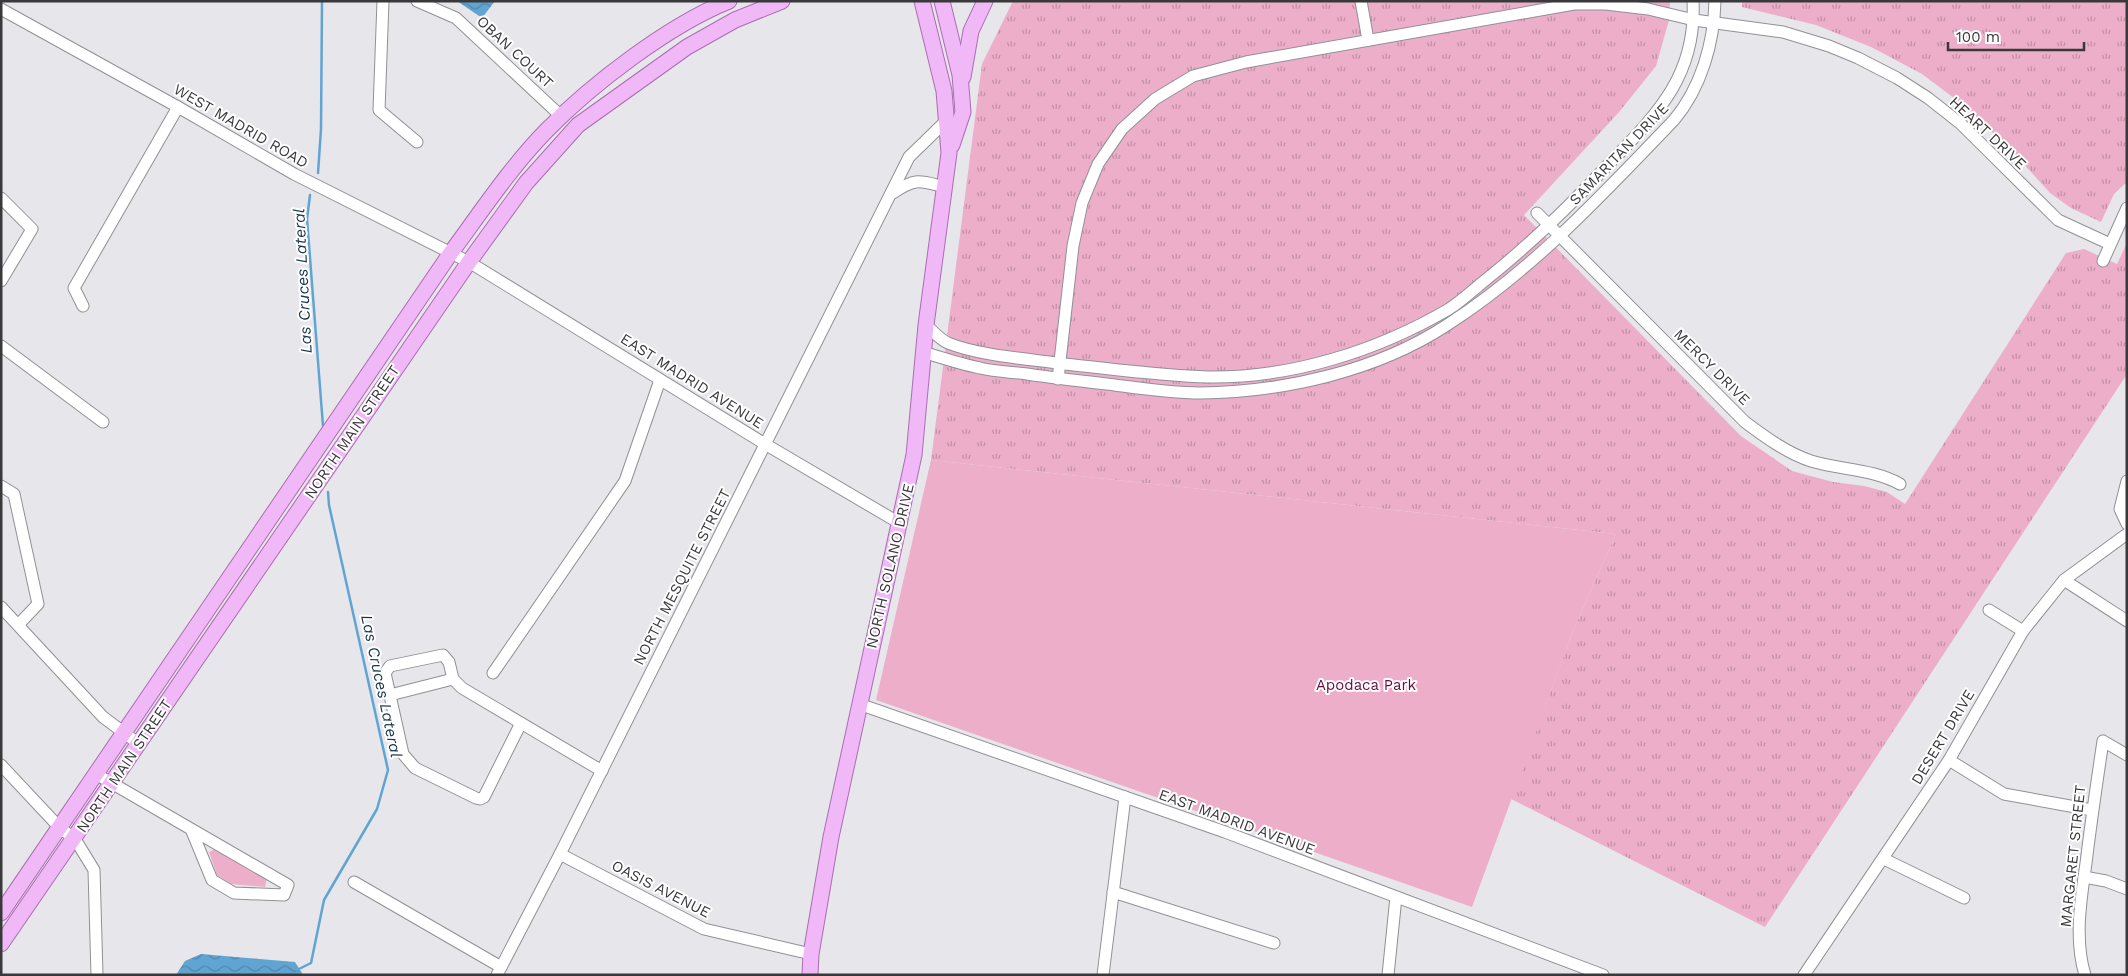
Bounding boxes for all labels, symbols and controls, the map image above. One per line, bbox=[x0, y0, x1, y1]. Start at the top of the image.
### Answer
street label: OBAN COURT bbox=[473, 12, 557, 92]
scale bar bbox=[1948, 20, 2084, 52]
text: 100 m bbox=[1956, 28, 2000, 46]
street label: WEST MADRID ROAD bbox=[171, 80, 311, 172]
street label: HEART DRIVE bbox=[1946, 93, 2030, 173]
street label: SAMARITAN DRIVE bbox=[1566, 99, 1672, 209]
water label: Las Cruces Lateral bbox=[289, 208, 316, 354]
street label: MERCY DRIVE bbox=[1670, 325, 1754, 409]
street label: EAST MADRID AVENUE bbox=[617, 330, 767, 432]
street label: NORTH MAIN STREET bbox=[301, 362, 403, 502]
street label: NORTH SOLANO DRIVE bbox=[862, 482, 918, 650]
street label: NORTH MESQUITE STREET bbox=[630, 486, 734, 668]
water label: Las Cruces Lateral bbox=[357, 613, 406, 759]
park label: Apodaca Park bbox=[1316, 676, 1417, 694]
street label: DESERT DRIVE bbox=[1908, 686, 1978, 788]
street label: NORTH MAIN STREET bbox=[73, 696, 175, 836]
street label: MARGARET STREET bbox=[2057, 784, 2089, 928]
street label: EAST MADRID AVENUE bbox=[1156, 785, 1318, 859]
street label: OASIS AVENUE bbox=[609, 856, 713, 922]

